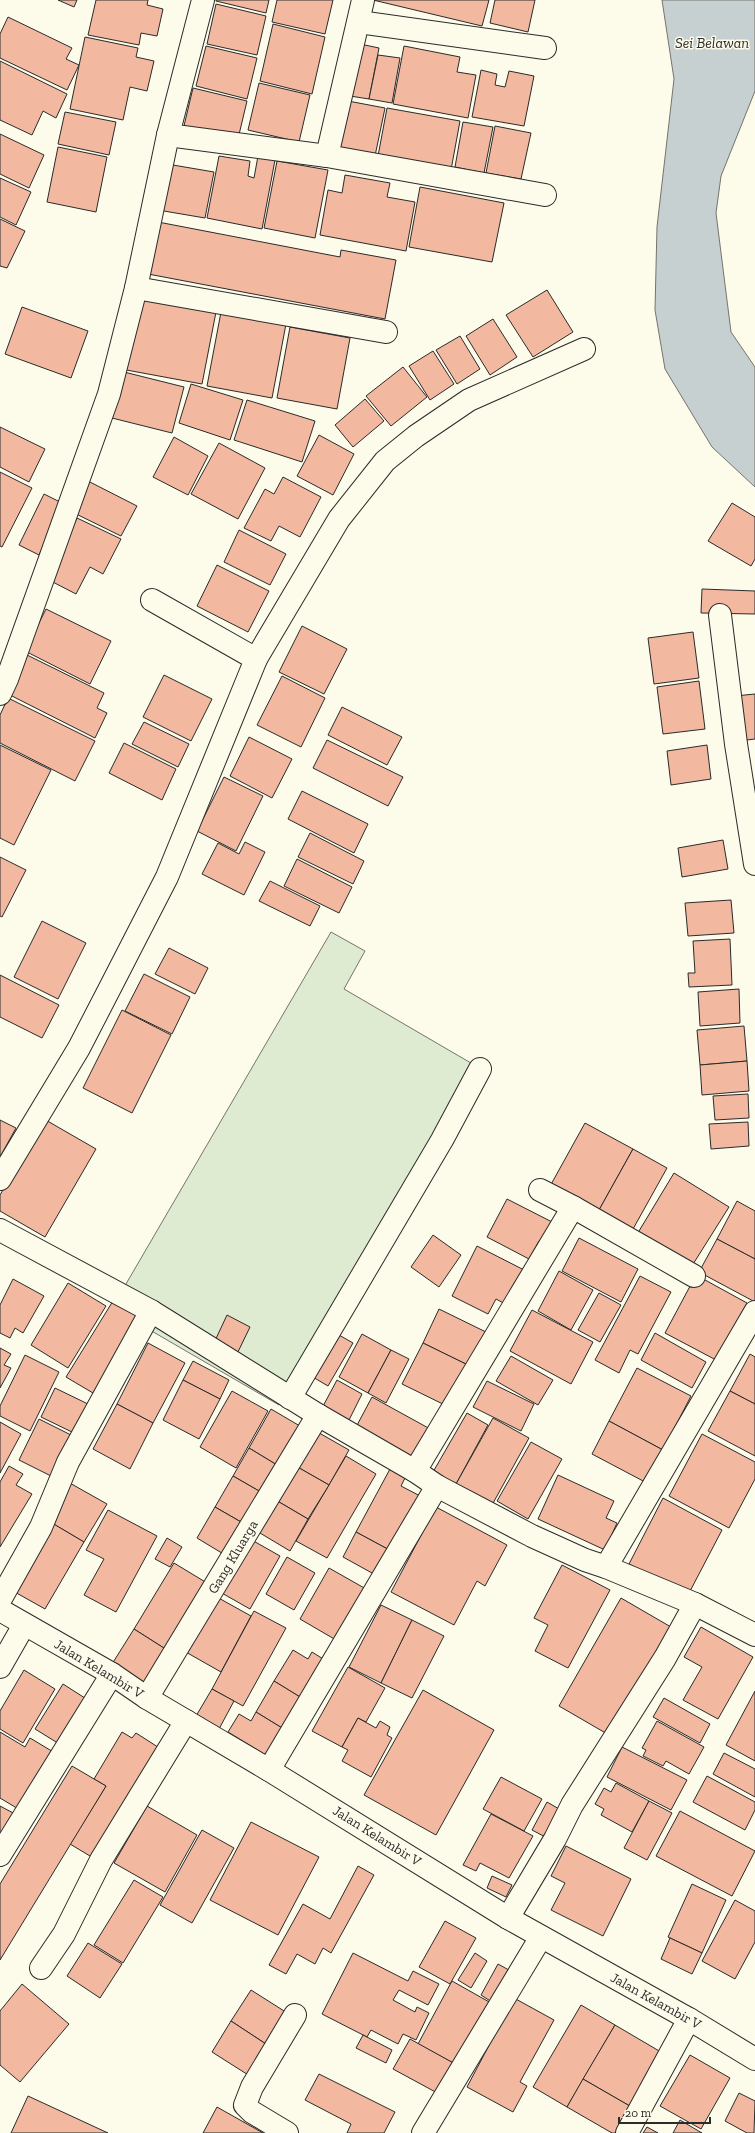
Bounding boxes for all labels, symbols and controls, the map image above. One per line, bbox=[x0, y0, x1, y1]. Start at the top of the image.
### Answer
water label: Sei Belawan bbox=[675, 34, 749, 52]
street label: Gang Kluarga bbox=[204, 1517, 262, 1597]
street label: Jalan Kelambir V bbox=[51, 1636, 148, 1703]
street label: Jalan Kelambir V bbox=[330, 1802, 425, 1870]
street label: Jalan Kelambir V bbox=[608, 1969, 705, 2033]
scale bar bbox=[619, 2099, 710, 2125]
text: 20 m bbox=[625, 2106, 652, 2120]

